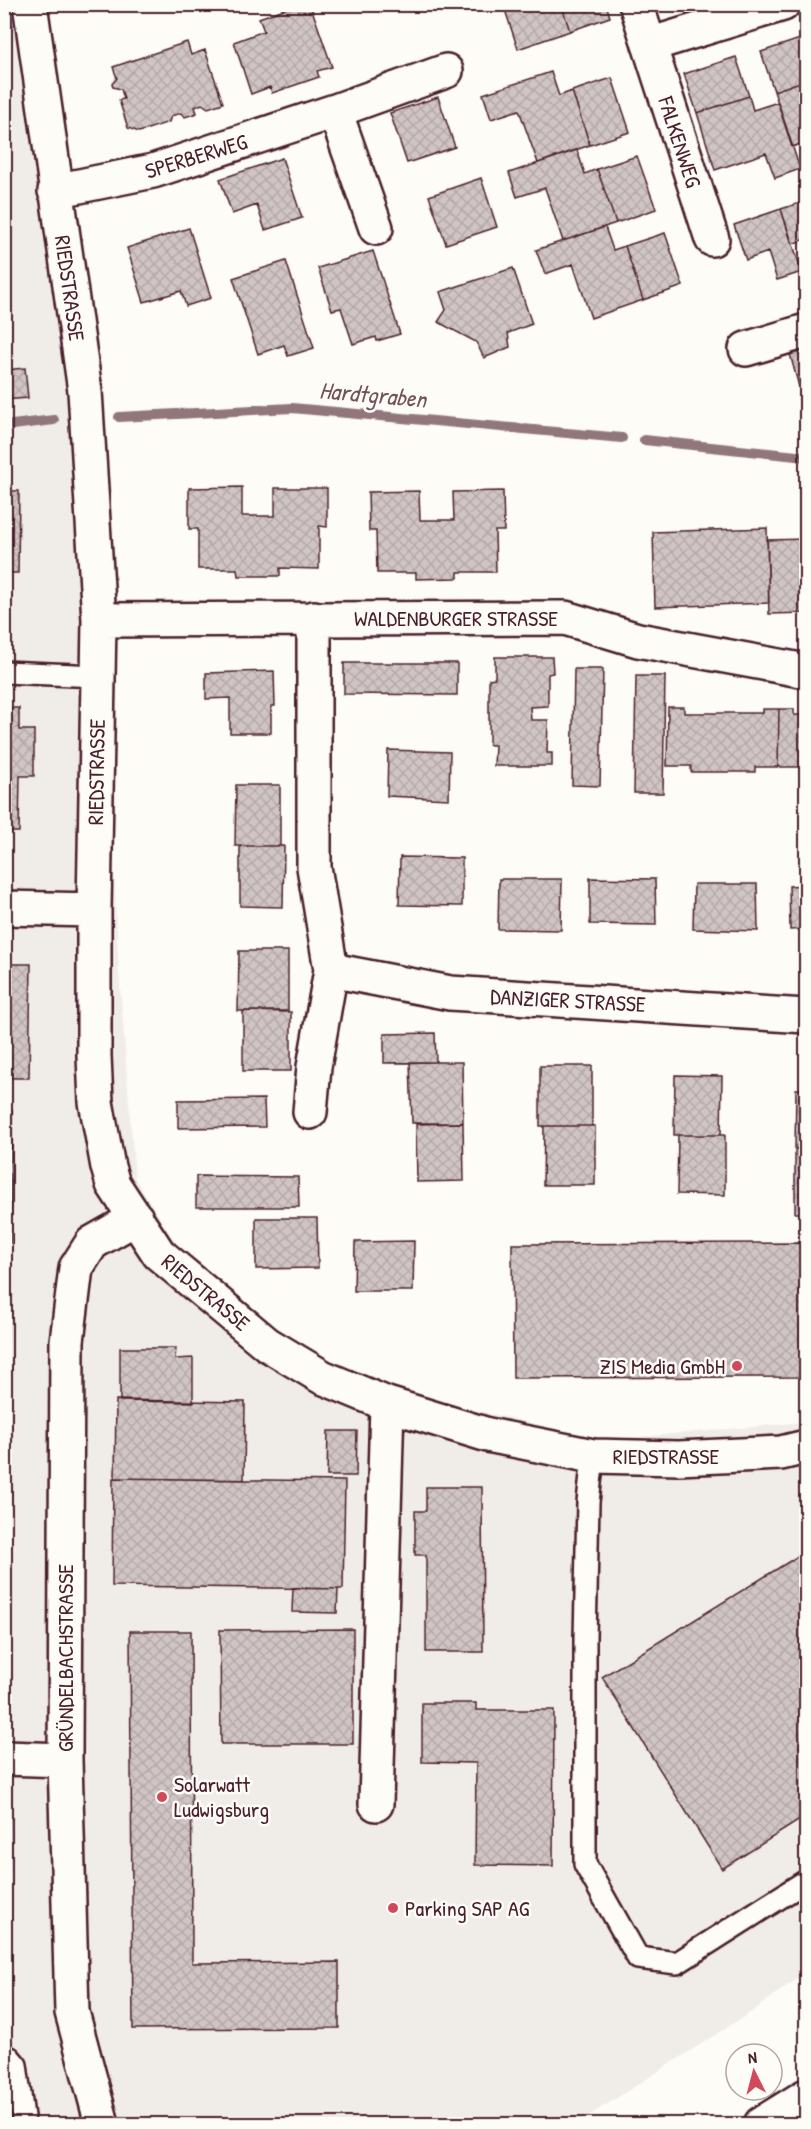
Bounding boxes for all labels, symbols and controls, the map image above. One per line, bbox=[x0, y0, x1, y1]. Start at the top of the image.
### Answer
street label: FALKENWEG bbox=[651, 92, 709, 192]
street label: SPERBERWEG bbox=[141, 126, 251, 186]
street label: RIEDSTRASSE bbox=[48, 233, 92, 343]
water label: Hardtgraben bbox=[318, 373, 430, 416]
street label: WALDENBURGER STRASSE bbox=[354, 603, 558, 633]
street label: RIEDSTRASSE bbox=[80, 718, 112, 825]
street label: DANZIGER STRASSE bbox=[490, 981, 647, 1019]
street label: RIEDSTRASSE bbox=[156, 1246, 257, 1338]
place label: ZIS Media GmbH bbox=[600, 1351, 725, 1381]
marker: ZIS Media GmbH bbox=[730, 1359, 744, 1373]
street label: RIEDSTRASSE bbox=[613, 1441, 719, 1471]
street label: GRÜNDELBACHSTRASSE bbox=[50, 1564, 80, 1752]
place label: Solarwatt Ludwigsburg bbox=[174, 1769, 269, 1824]
marker: Solarwatt Ludwigsburg bbox=[155, 1790, 169, 1804]
place label: Parking SAP AG bbox=[405, 1893, 530, 1923]
marker: Parking SAP AG bbox=[386, 1901, 400, 1915]
north arrow bbox=[724, 2042, 784, 2102]
text: N bbox=[747, 2046, 758, 2068]

